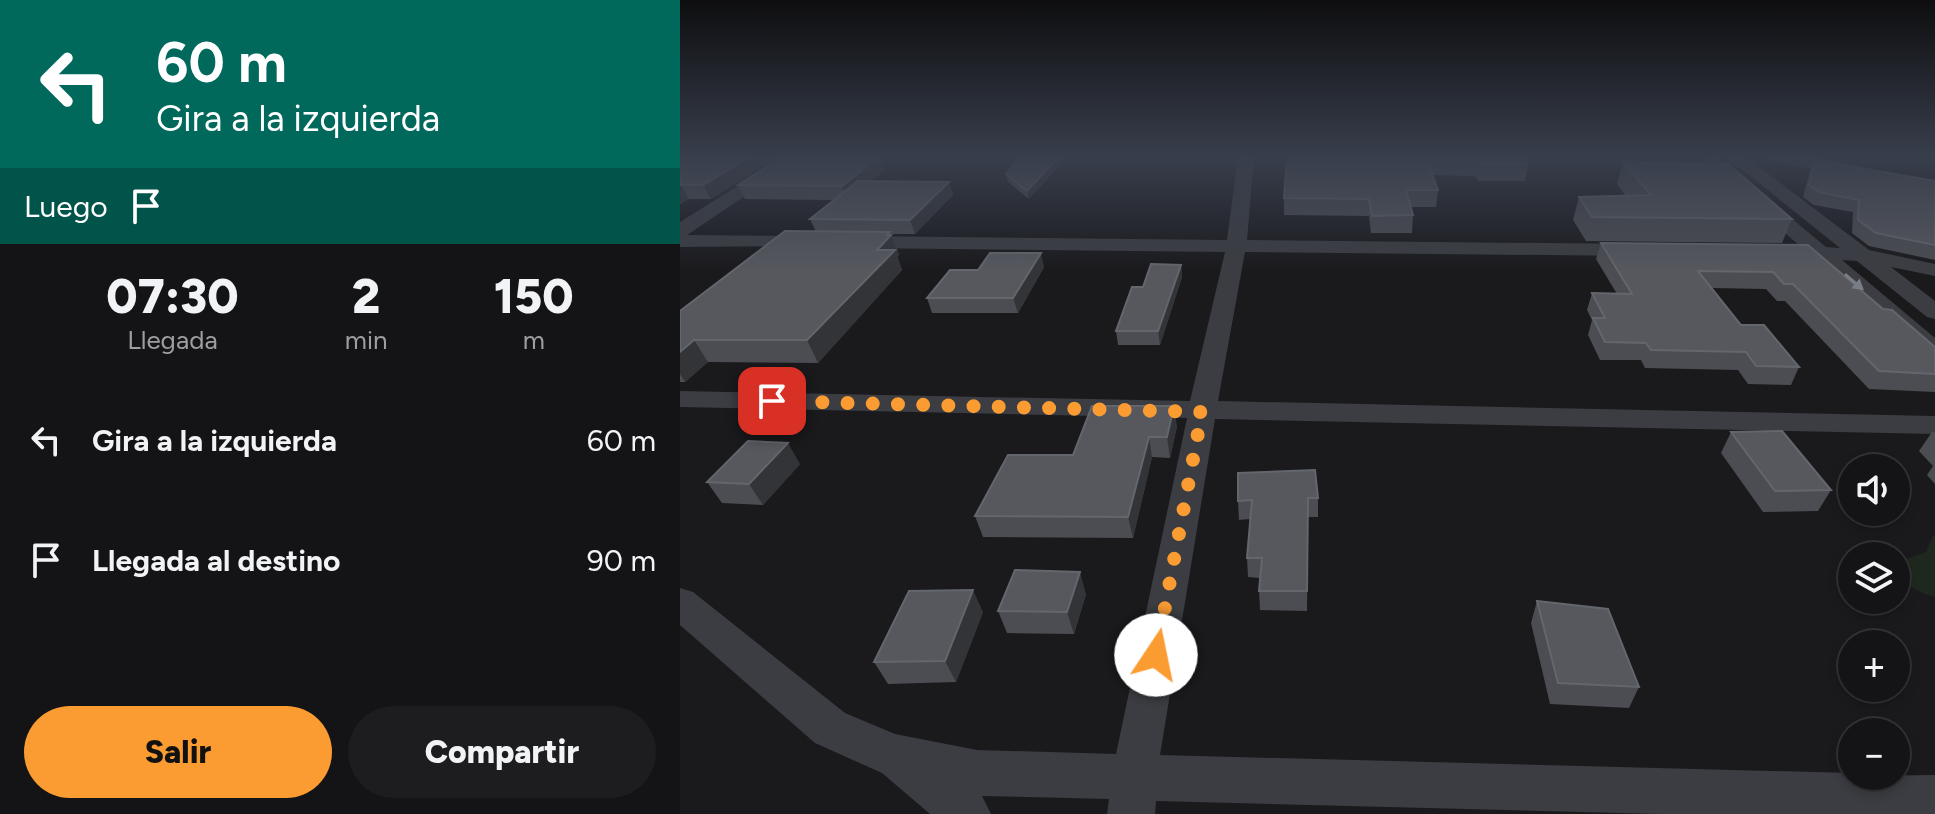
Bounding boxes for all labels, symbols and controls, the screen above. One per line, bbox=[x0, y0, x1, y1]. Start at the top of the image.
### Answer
text: 60 m bbox=[156, 29, 287, 96]
icon: left bbox=[24, 32, 128, 136]
text: Gira a la izquierda bbox=[156, 97, 440, 140]
icon: arrive bbox=[124, 184, 168, 228]
text: Luego bbox=[24, 188, 108, 225]
text: 07:30 bbox=[106, 267, 239, 325]
text: 2 bbox=[352, 267, 380, 325]
text: 150 bbox=[494, 267, 574, 325]
one-way arrow bbox=[1844, 273, 1864, 290]
text: Llegada bbox=[127, 324, 218, 356]
text: min bbox=[345, 324, 388, 356]
text: m bbox=[523, 324, 545, 356]
pin bbox=[738, 367, 806, 435]
icon: arrive bbox=[750, 379, 794, 423]
icon: left bbox=[24, 418, 68, 462]
text: Gira a la izquierda bbox=[92, 422, 337, 459]
text: 60 m bbox=[587, 422, 656, 459]
map controls bbox=[1838, 454, 1910, 790]
button: sound bbox=[1838, 454, 1910, 526]
icon: arrive bbox=[24, 538, 68, 582]
text: Llegada al destino bbox=[92, 542, 340, 579]
text: 90 m bbox=[587, 542, 656, 579]
button: layers bbox=[1838, 542, 1910, 614]
position arrow bbox=[1114, 613, 1198, 697]
button: + bbox=[1838, 630, 1910, 702]
button: Salir bbox=[24, 706, 332, 798]
button: Compartir bbox=[348, 706, 656, 798]
button: − bbox=[1838, 718, 1910, 790]

